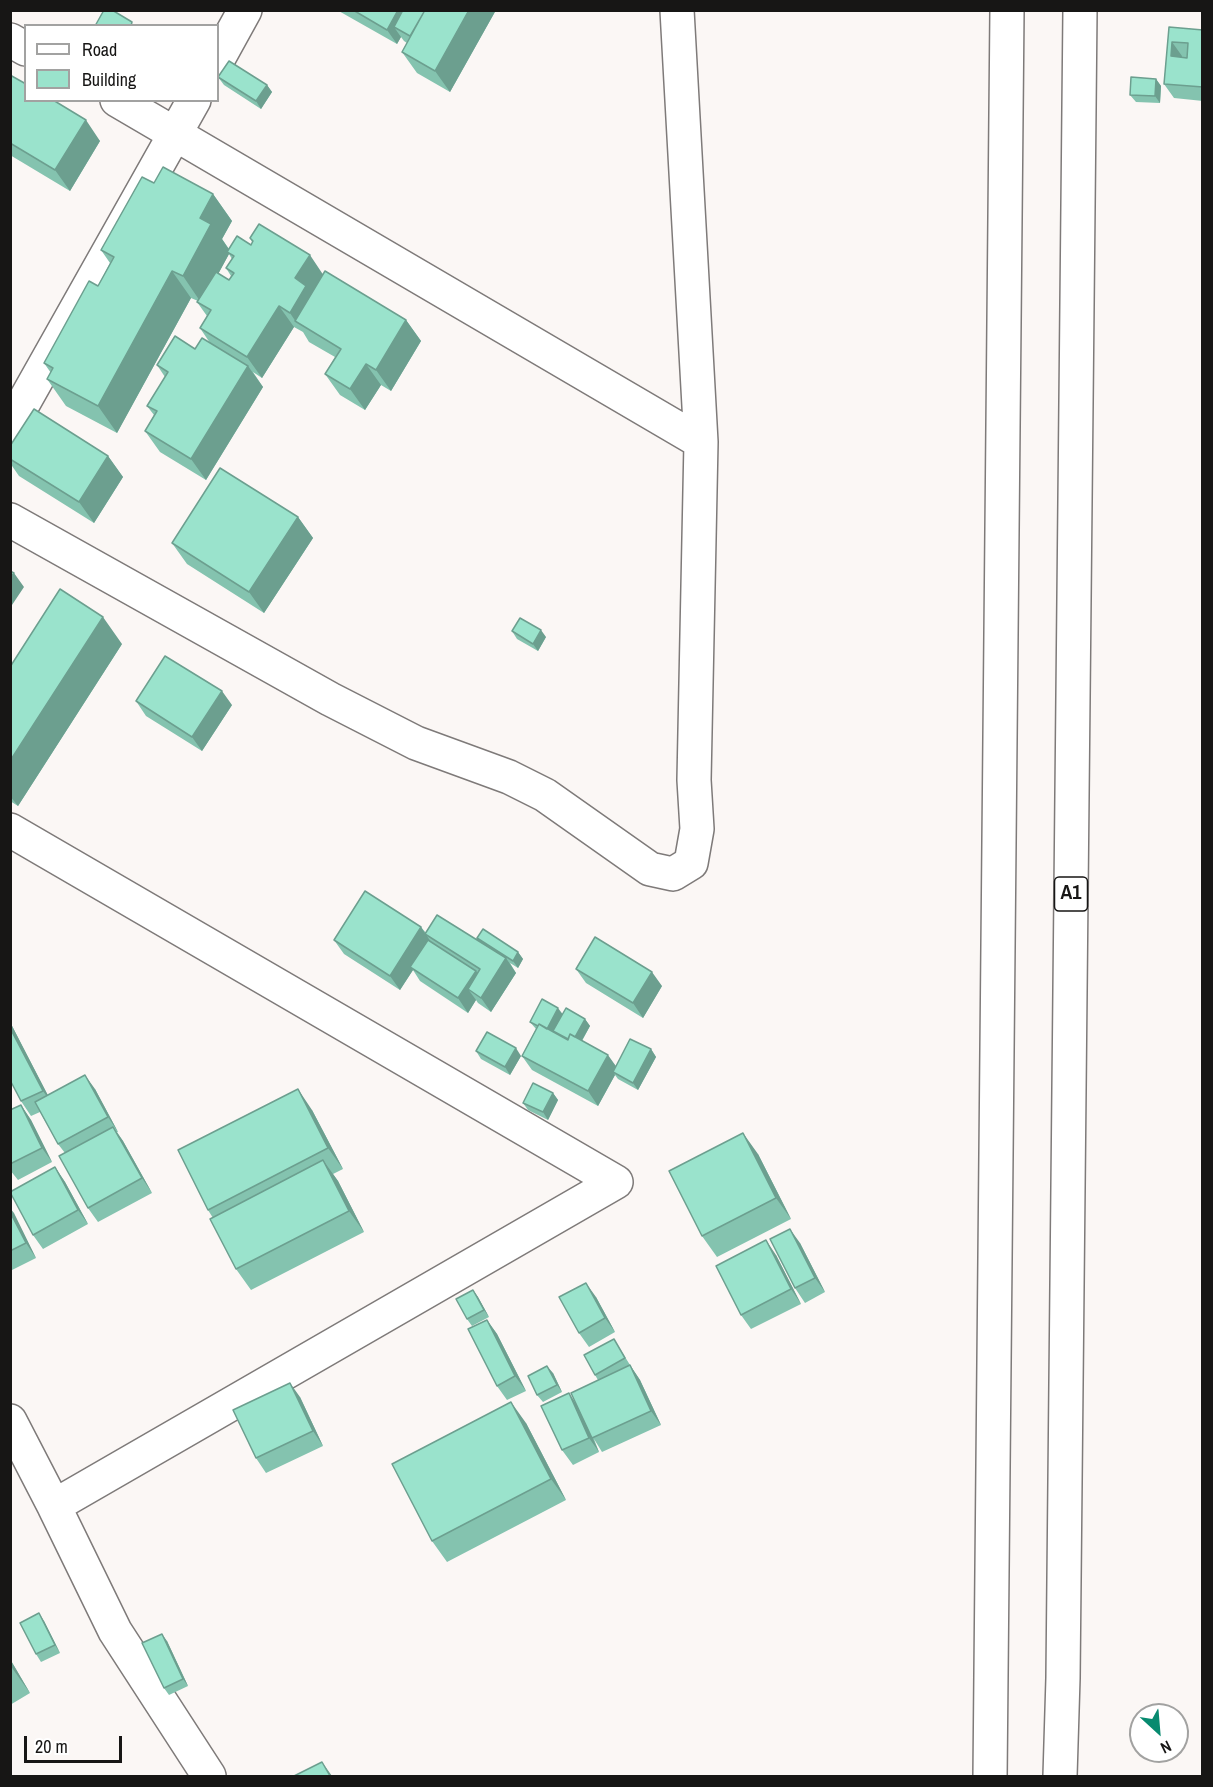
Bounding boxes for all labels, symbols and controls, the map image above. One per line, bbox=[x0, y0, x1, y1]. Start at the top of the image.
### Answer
legend bbox=[24, 24, 219, 102]
text: Road bbox=[82, 37, 117, 62]
text: Building bbox=[82, 67, 136, 92]
road number: A1 bbox=[1054, 877, 1088, 911]
north arrow bbox=[1129, 1703, 1189, 1763]
scale bar bbox=[27, 1724, 124, 1762]
text: 20 m bbox=[35, 1734, 68, 1759]
text: N bbox=[1157, 1735, 1175, 1759]

